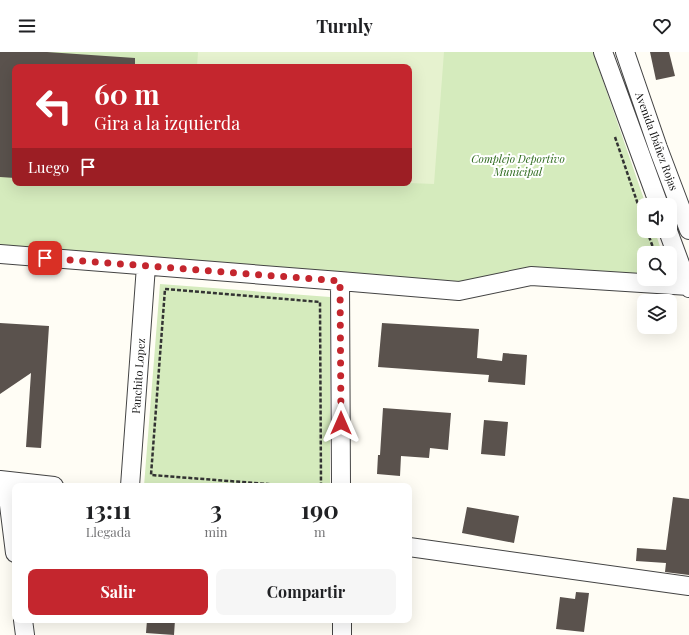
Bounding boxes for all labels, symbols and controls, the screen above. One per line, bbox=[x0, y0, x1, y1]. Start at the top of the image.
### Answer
text: Turnly bbox=[316, 14, 373, 38]
icon: menu bbox=[16, 15, 38, 37]
icon: heart bbox=[651, 15, 673, 37]
text: 60 m bbox=[94, 75, 160, 112]
icon: left bbox=[28, 80, 80, 132]
street label: Avenida Ibáñez Rojas bbox=[632, 89, 682, 193]
text: Gira a la izquierda bbox=[94, 111, 240, 135]
park label: Complejo Deportivo Municipal bbox=[471, 151, 565, 179]
icon: arrive bbox=[77, 156, 99, 178]
text: Luego bbox=[28, 157, 69, 177]
map controls bbox=[637, 198, 677, 334]
button: sound bbox=[637, 198, 677, 238]
pin bbox=[28, 241, 62, 275]
button: search bbox=[637, 246, 677, 286]
icon: arrive bbox=[34, 247, 56, 269]
button: layers bbox=[637, 294, 677, 334]
street label: Panchito Lopez bbox=[128, 338, 148, 414]
position arrow bbox=[320, 402, 362, 444]
text: 13:11 bbox=[85, 493, 131, 525]
text: 3 bbox=[210, 493, 222, 525]
text: 190 bbox=[301, 493, 339, 525]
text: Llegada bbox=[86, 523, 131, 540]
text: min bbox=[205, 523, 228, 540]
text: m bbox=[314, 523, 326, 540]
button: Salir bbox=[28, 569, 208, 615]
button: Compartir bbox=[216, 569, 396, 615]

